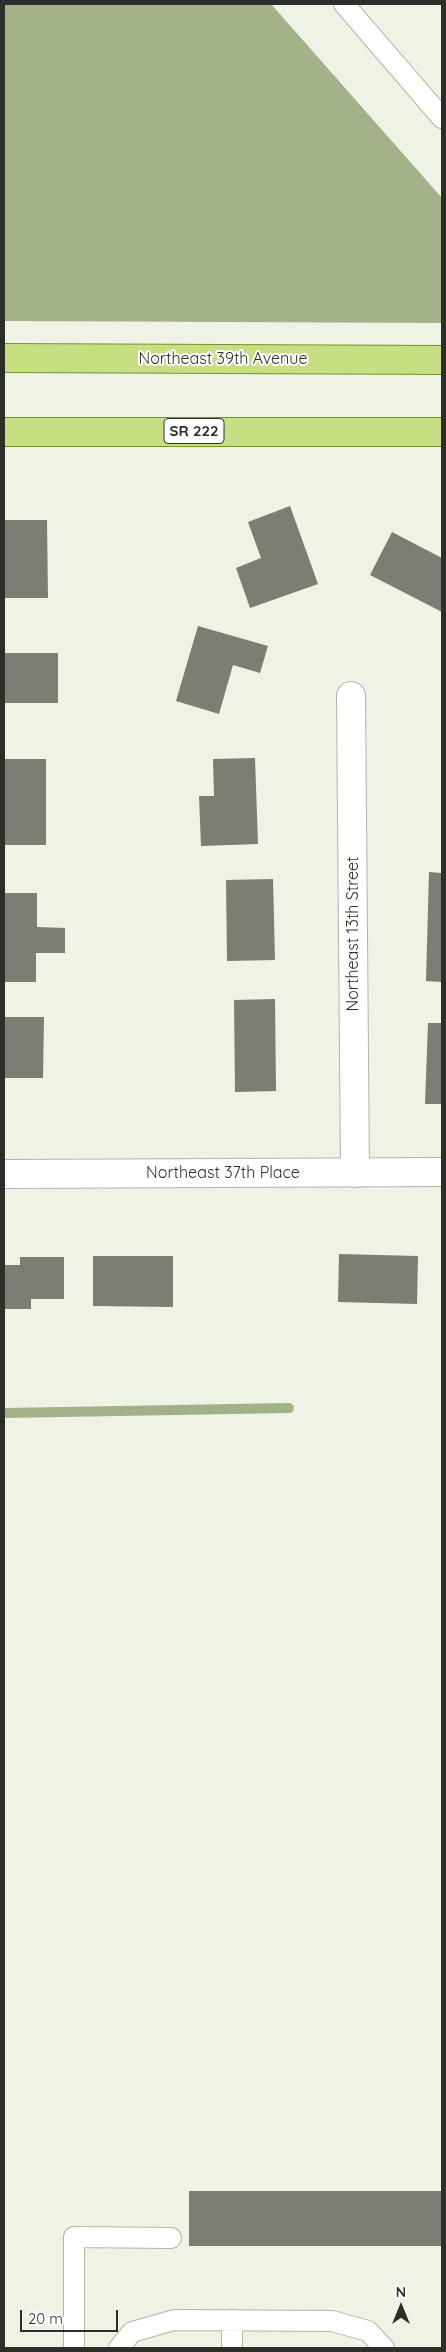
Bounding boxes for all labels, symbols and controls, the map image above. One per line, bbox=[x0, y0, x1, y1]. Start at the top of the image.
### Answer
street label: Northeast 39th Avenue bbox=[139, 349, 307, 369]
road number: SR 222 bbox=[164, 418, 224, 444]
street label: Northeast 13th Street bbox=[343, 857, 363, 1011]
street label: Northeast 37th Place bbox=[146, 1163, 300, 1183]
north arrow bbox=[376, 2282, 426, 2332]
text: N bbox=[396, 2283, 406, 2301]
scale bar bbox=[22, 2300, 120, 2332]
text: 20 m bbox=[28, 2309, 63, 2328]

